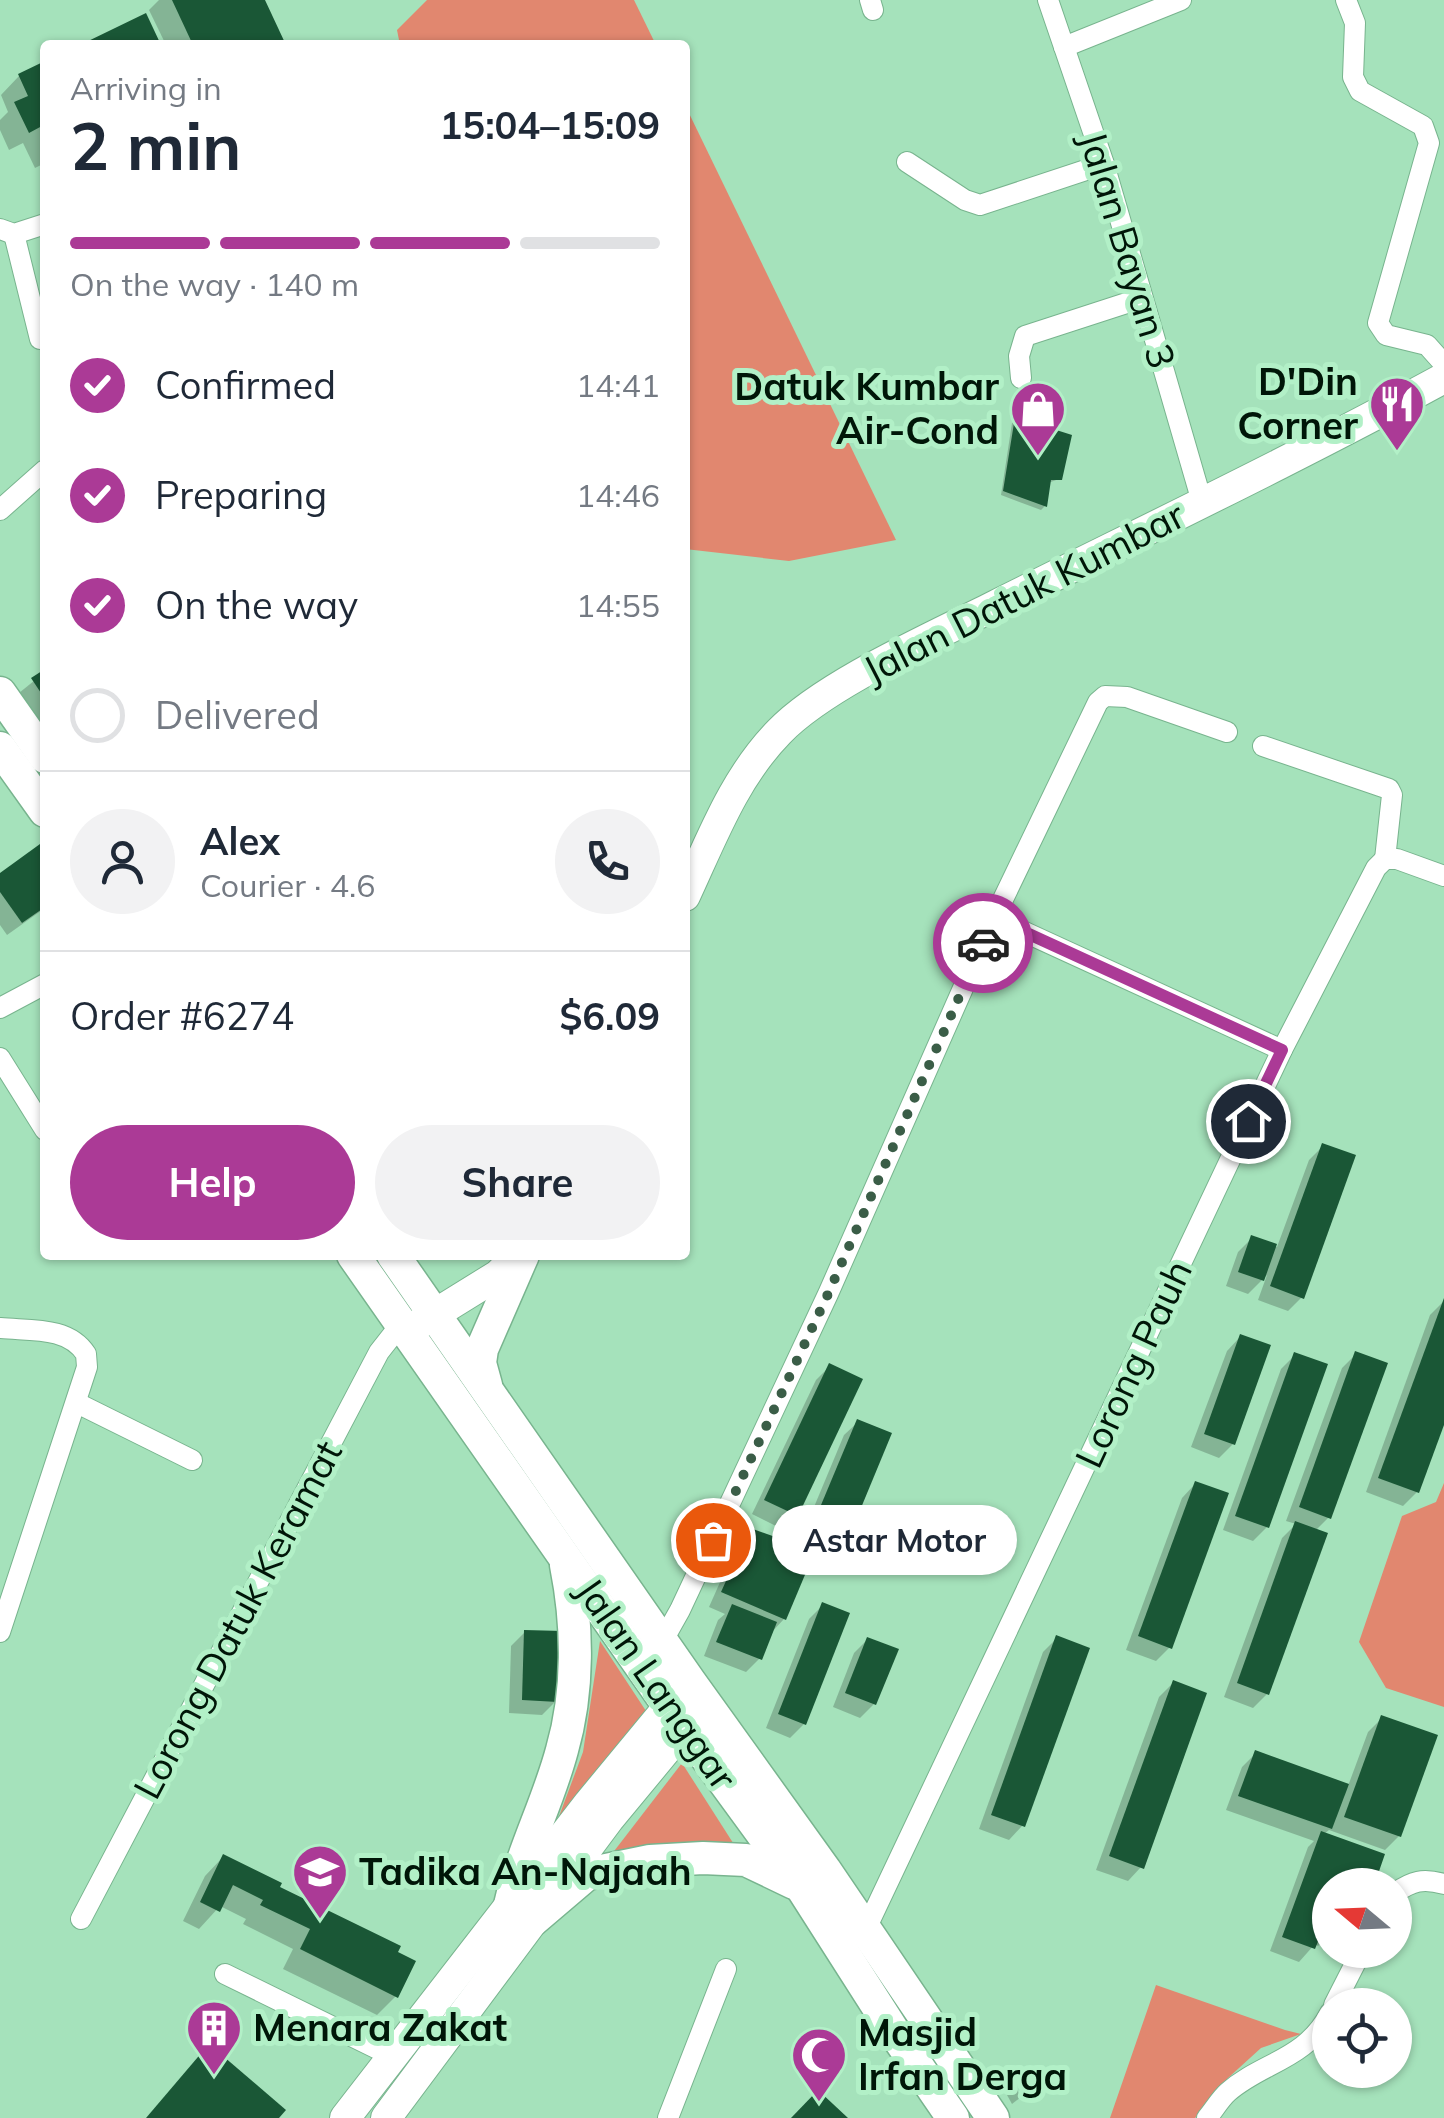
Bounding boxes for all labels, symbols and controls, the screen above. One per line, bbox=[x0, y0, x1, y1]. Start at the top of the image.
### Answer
text: Arriving in bbox=[70, 68, 222, 108]
text: 15:04–15:09 bbox=[440, 101, 660, 149]
text: 2 min bbox=[70, 105, 241, 186]
street label: Jalan Bayan 3 bbox=[1069, 125, 1187, 374]
text: On the way · 140 m bbox=[70, 264, 359, 304]
place label: D'Din Corner bbox=[1237, 357, 1358, 449]
icon: check bbox=[70, 358, 125, 413]
text: Confirmed bbox=[155, 361, 336, 409]
place label: Datuk Kumbar Air-Cond bbox=[734, 362, 999, 454]
text: 14:41 bbox=[576, 365, 660, 405]
restaurant icon: D'Din Corner bbox=[1367, 374, 1427, 453]
shop icon: Datuk Kumbar Air-Cond bbox=[1008, 379, 1068, 458]
icon: check bbox=[70, 468, 125, 523]
text: Preparing bbox=[155, 471, 327, 519]
text: 14:46 bbox=[576, 475, 660, 515]
street label: Jalan Datuk Kumbar bbox=[855, 490, 1192, 694]
icon: check bbox=[70, 578, 125, 633]
text: On the way bbox=[155, 581, 358, 629]
text: 14:55 bbox=[576, 585, 660, 625]
text: Delivered bbox=[155, 691, 320, 739]
button: person bbox=[70, 809, 175, 914]
button: phone bbox=[555, 809, 660, 914]
text: Alex bbox=[200, 817, 280, 865]
text: Courier · 4.6 bbox=[200, 865, 376, 905]
courier bbox=[933, 893, 1033, 993]
icon: car bbox=[956, 916, 1011, 971]
text: Order #6274 bbox=[70, 992, 294, 1040]
text: $6.09 bbox=[559, 992, 660, 1040]
pin bbox=[1206, 1079, 1291, 1164]
icon: home bbox=[1221, 1094, 1276, 1149]
button: Help bbox=[70, 1125, 355, 1240]
button: Share bbox=[375, 1125, 660, 1240]
street label: Lorong Pauh bbox=[1064, 1252, 1202, 1475]
street label: Lorong Datuk Keramat bbox=[122, 1432, 352, 1807]
pin bbox=[671, 1498, 756, 1583]
callout: Astar Motor bbox=[773, 1505, 1018, 1575]
icon: bag bbox=[686, 1513, 741, 1568]
text: Astar Motor bbox=[803, 1520, 986, 1560]
street label: Jalan Langgar bbox=[566, 1568, 748, 1799]
school or university icon: Tadika An-Najaah bbox=[290, 1842, 350, 1921]
place label: Tadika An-Najaah bbox=[359, 1847, 692, 1895]
north arrow bbox=[1312, 1868, 1412, 1968]
map controls bbox=[1312, 1868, 1412, 2088]
button: locate bbox=[1312, 1988, 1412, 2088]
building icon: Menara Zakat bbox=[184, 1998, 244, 2077]
place label: Menara Zakat bbox=[253, 2003, 507, 2051]
place label: Masjid Irfan Derga bbox=[858, 2008, 1067, 2100]
mosque icon: Masjid Irfan Derga bbox=[789, 2025, 849, 2104]

